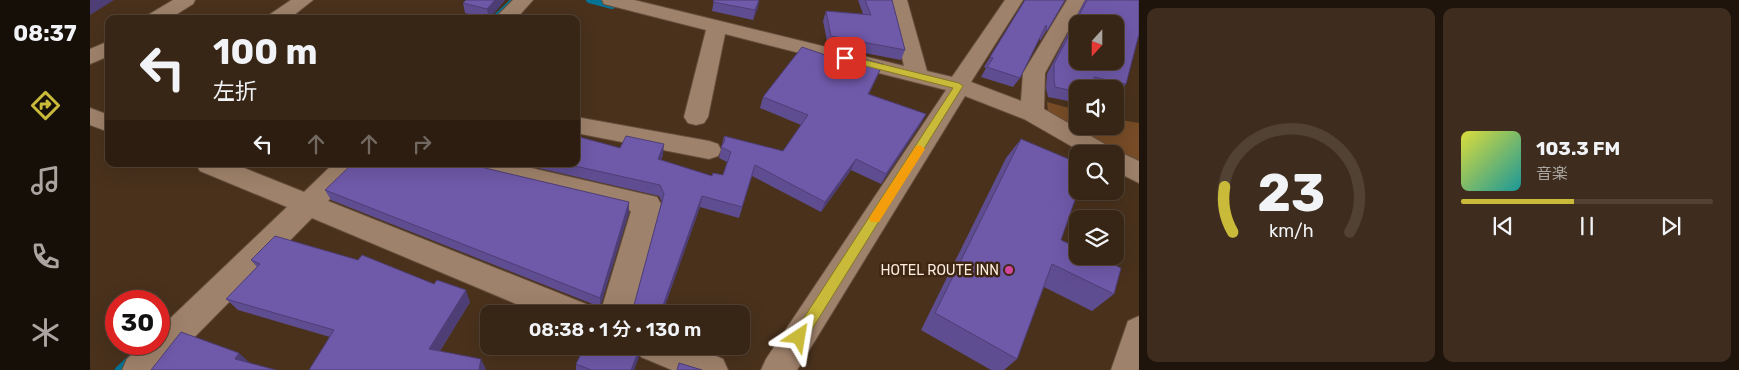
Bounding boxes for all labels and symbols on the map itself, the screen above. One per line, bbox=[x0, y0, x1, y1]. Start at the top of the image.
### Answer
north arrow bbox=[1069, 15, 1124, 70]
pin bbox=[824, 37, 866, 79]
place label: HOTEL ROUTE INN bbox=[880, 262, 999, 279]
marker: HOTEL ROUTE INN bbox=[1003, 264, 1015, 276]
speed limit sign: 30 bbox=[105, 290, 170, 355]
position arrow bbox=[772, 310, 824, 362]

